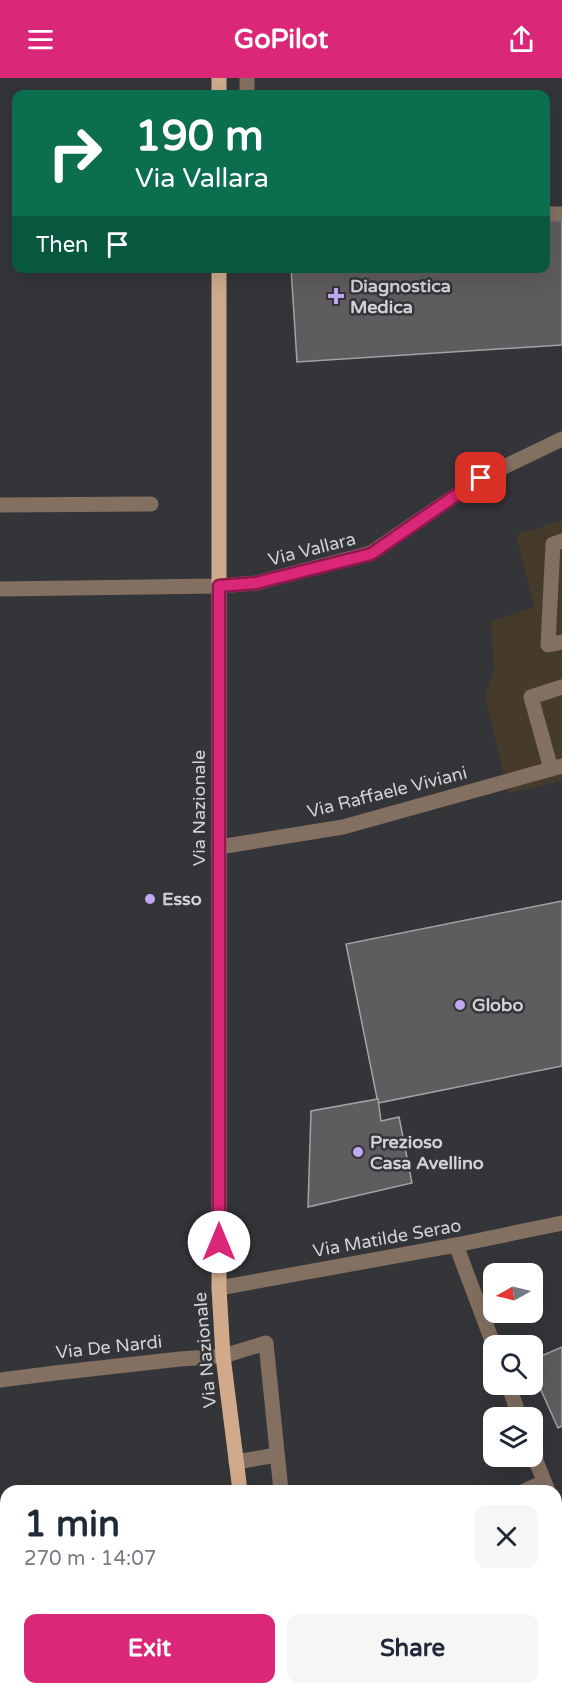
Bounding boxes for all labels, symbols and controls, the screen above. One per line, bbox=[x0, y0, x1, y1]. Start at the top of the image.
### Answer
icon: menu bbox=[24, 23, 57, 56]
text: GoPilot bbox=[234, 23, 328, 56]
icon: share bbox=[505, 23, 538, 56]
text: 190 m bbox=[135, 111, 264, 162]
icon: right bbox=[36, 114, 114, 192]
text: Via Vallara bbox=[135, 162, 269, 195]
icon: arrive bbox=[101, 228, 134, 261]
text: Then bbox=[36, 232, 89, 258]
place label: Diagnostica Medica bbox=[350, 275, 451, 318]
marker: Diagnostica Medica bbox=[327, 287, 345, 305]
pin bbox=[455, 452, 506, 503]
icon: arrive bbox=[464, 461, 497, 494]
street label: Via Vallara bbox=[266, 528, 358, 570]
street label: Via Nazionale bbox=[188, 750, 210, 866]
street label: Via Raffaele Viviani bbox=[305, 761, 469, 823]
place label: Esso bbox=[162, 888, 202, 910]
marker: Esso bbox=[143, 892, 157, 906]
place label: Globo bbox=[472, 994, 523, 1016]
marker: Globo bbox=[453, 998, 467, 1012]
place label: Prezioso Casa Avellino bbox=[370, 1131, 484, 1174]
marker: Prezioso Casa Avellino bbox=[351, 1145, 365, 1159]
position arrow bbox=[187, 1210, 251, 1274]
street label: Via Matilde Serao bbox=[311, 1214, 463, 1262]
north arrow bbox=[483, 1263, 543, 1323]
map controls bbox=[483, 1263, 543, 1467]
street label: Via Nazionale bbox=[189, 1291, 221, 1409]
street label: Via De Nardi bbox=[55, 1330, 163, 1364]
button: search bbox=[483, 1335, 543, 1395]
button: layers bbox=[483, 1407, 543, 1467]
text: 1 min bbox=[24, 1503, 120, 1546]
button: close bbox=[475, 1505, 538, 1568]
text: 270 m · 14:07 bbox=[24, 1547, 156, 1571]
button: Exit bbox=[24, 1614, 275, 1683]
button: Share bbox=[287, 1614, 538, 1683]

